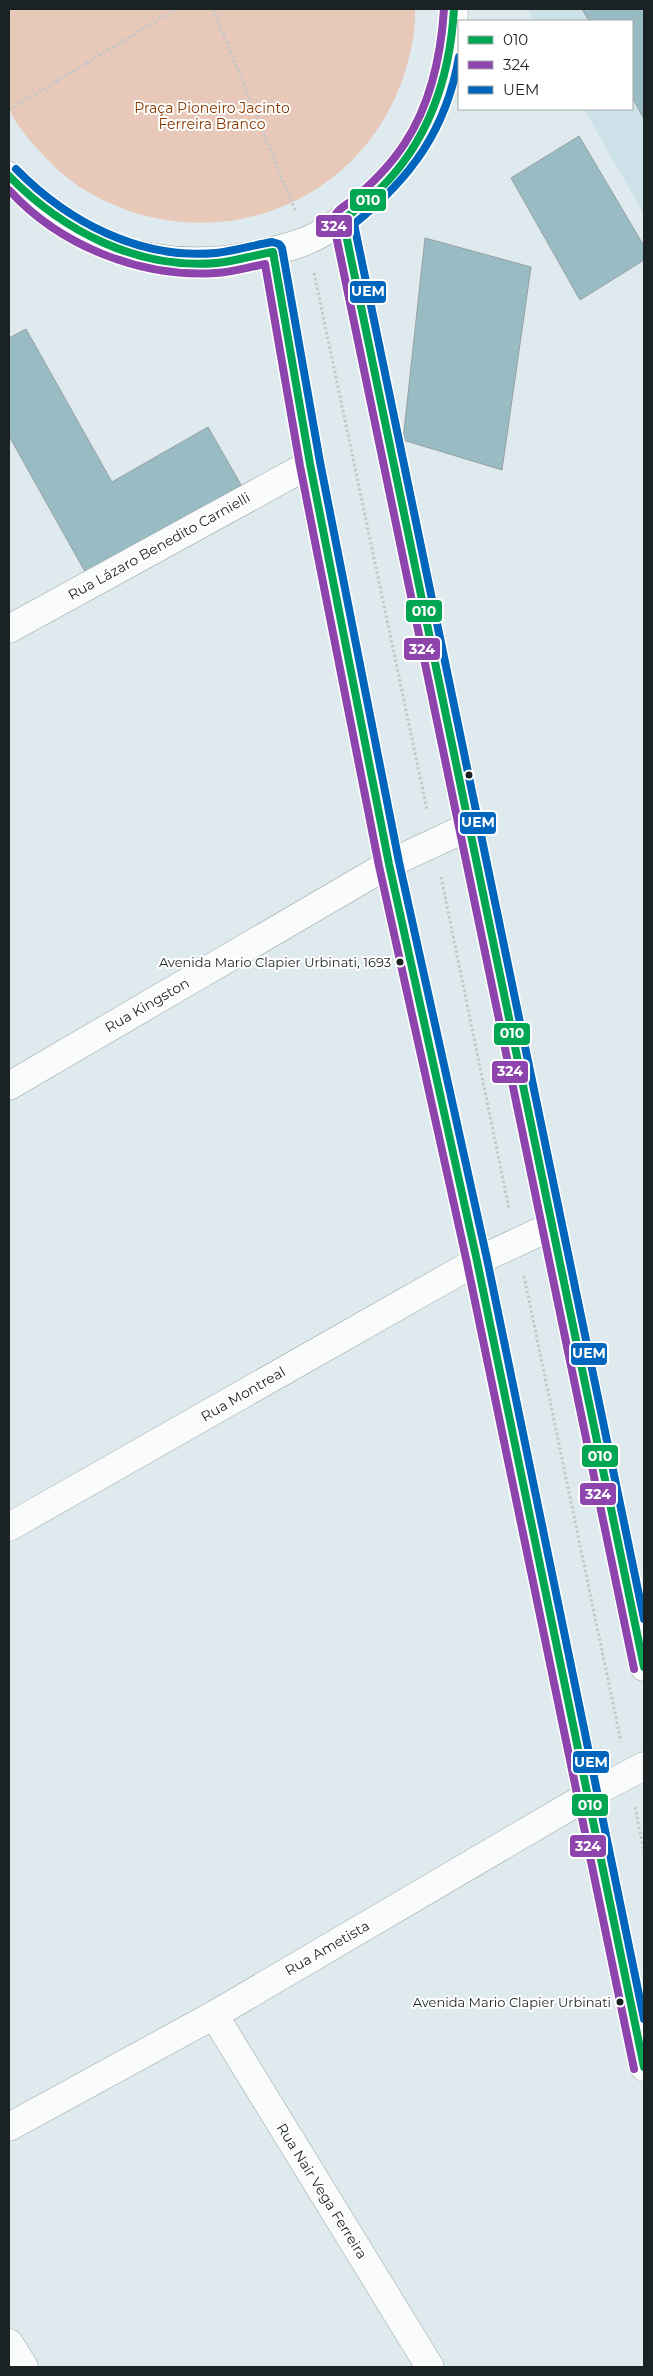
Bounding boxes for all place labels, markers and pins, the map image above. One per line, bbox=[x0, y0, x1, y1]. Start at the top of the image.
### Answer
unlabelled marker bbox=[464, 770, 474, 780]
place label: Avenida Mario Clapier Urbinati, 1693 bbox=[159, 954, 391, 970]
marker: Avenida Mario Clapier Urbinati, 1693 bbox=[395, 957, 405, 967]
place label: Avenida Mario Clapier Urbinati bbox=[413, 1994, 611, 2010]
marker: Avenida Mario Clapier Urbinati bbox=[615, 1997, 625, 2007]

